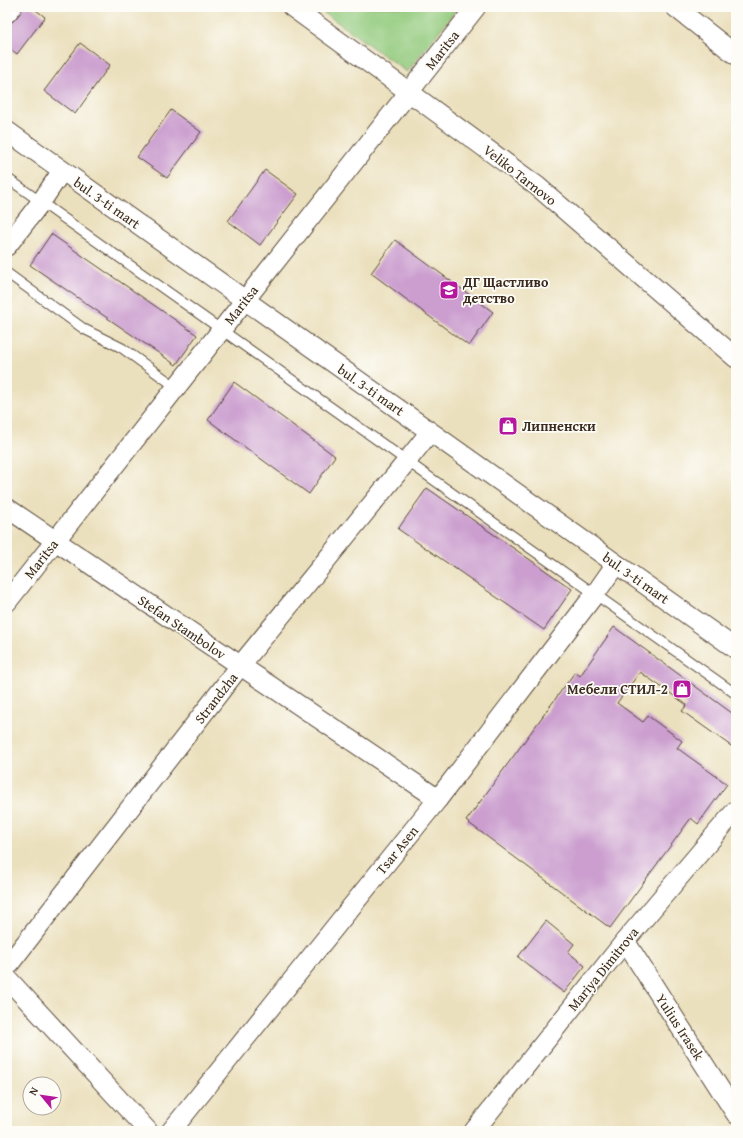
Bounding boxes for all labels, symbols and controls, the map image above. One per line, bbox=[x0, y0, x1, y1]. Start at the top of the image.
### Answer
street label: Maritsa bbox=[420, 26, 464, 74]
street label: Veliko Tarnovo bbox=[479, 140, 561, 210]
street label: bul. 3-ti mart bbox=[70, 173, 145, 233]
place label: ДГ Щастливо детство bbox=[462, 272, 549, 308]
school or university icon: ДГ Щастливо детство bbox=[438, 279, 460, 301]
street label: Maritsa bbox=[219, 281, 263, 329]
street label: bul. 3-ti mart bbox=[334, 360, 409, 420]
shop icon: Липненски bbox=[497, 415, 519, 437]
place label: Липненски bbox=[522, 416, 596, 436]
street label: Maritsa bbox=[19, 535, 63, 583]
street label: bul. 3-ti mart bbox=[599, 548, 674, 608]
street label: Stefan Stambolov bbox=[134, 590, 230, 664]
street label: Strandzha bbox=[190, 668, 243, 728]
shop icon: Мебели СТИЛ-2 bbox=[671, 678, 693, 700]
place label: Мебели СТИЛ-2 bbox=[567, 679, 668, 699]
street label: Tsar Asen bbox=[371, 821, 423, 879]
street label: Mariya Dimitrova bbox=[563, 922, 643, 1015]
street label: Yulius Irasek bbox=[651, 990, 710, 1065]
north arrow bbox=[22, 1076, 62, 1116]
text: N bbox=[24, 1083, 42, 1098]

